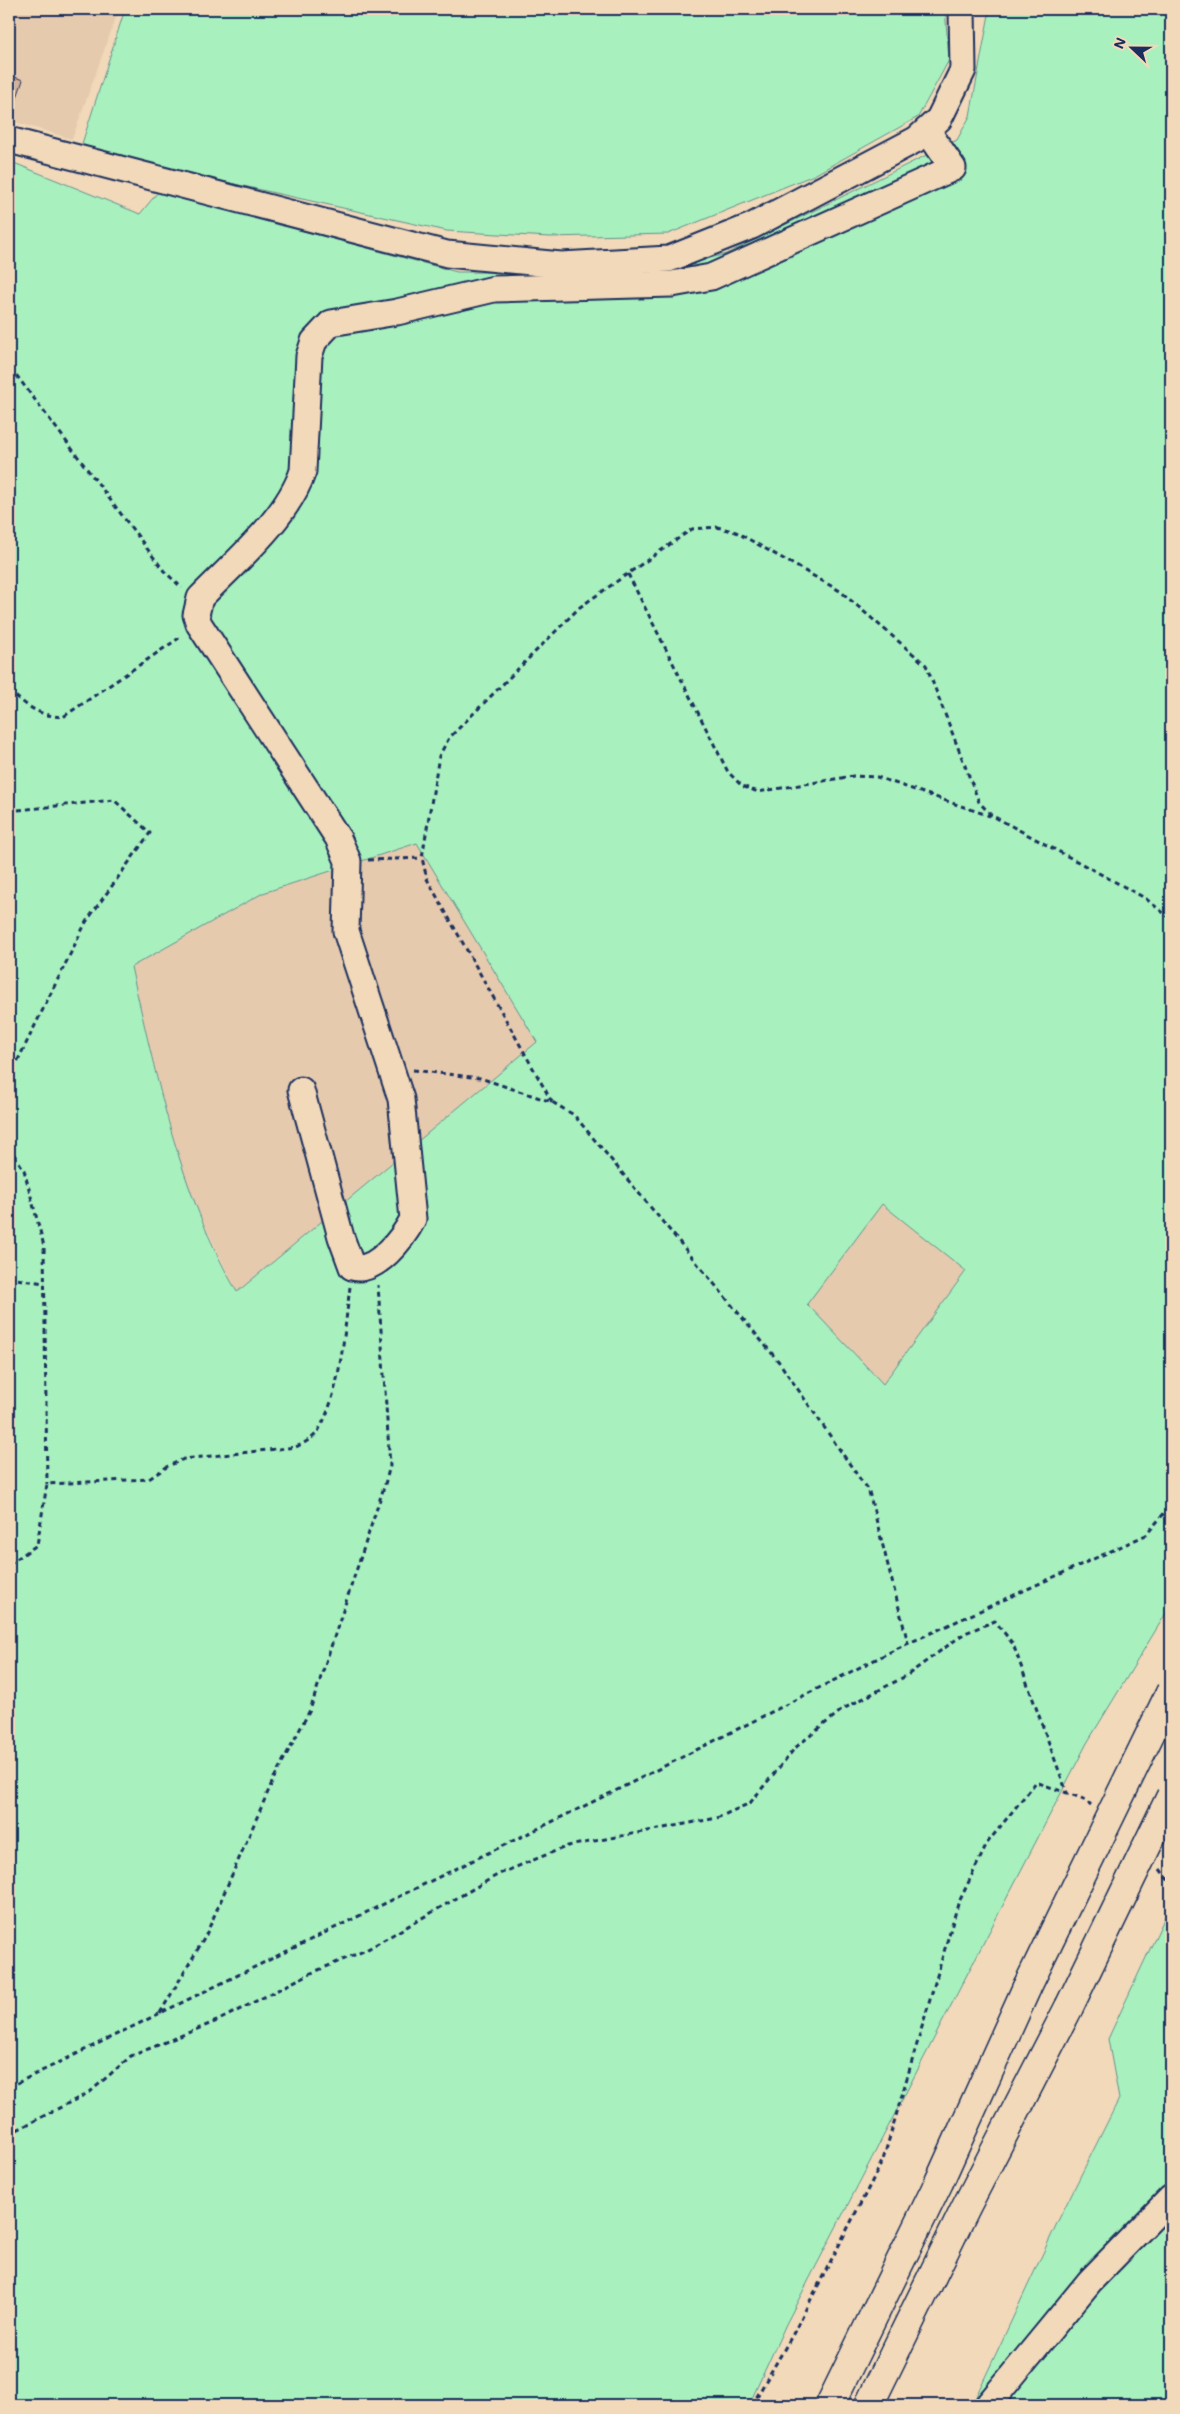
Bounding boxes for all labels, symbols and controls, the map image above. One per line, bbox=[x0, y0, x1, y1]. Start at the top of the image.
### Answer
north arrow bbox=[1108, 22, 1158, 72]
text: N bbox=[1109, 34, 1130, 51]

